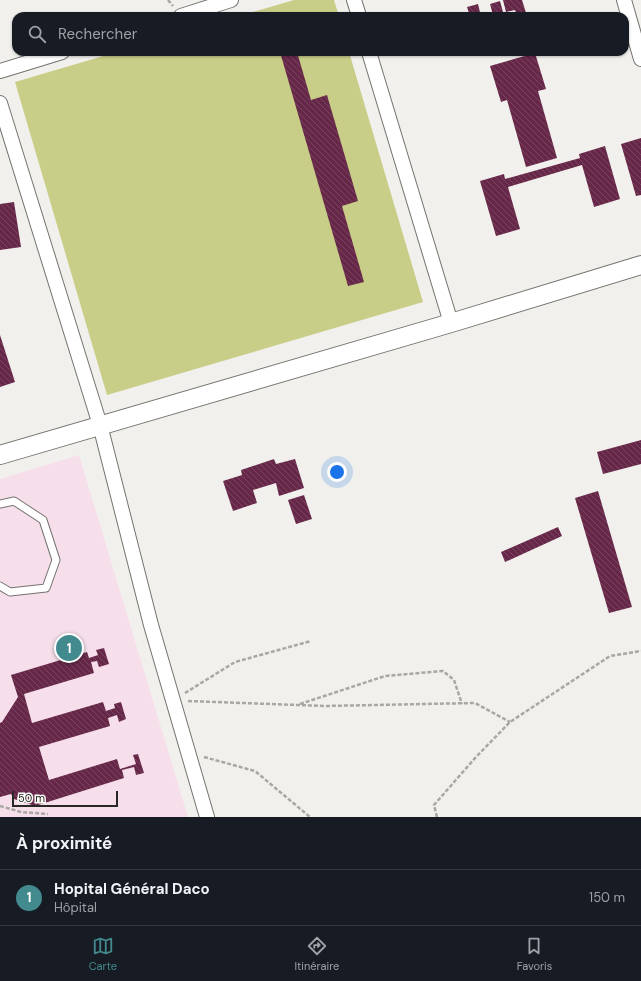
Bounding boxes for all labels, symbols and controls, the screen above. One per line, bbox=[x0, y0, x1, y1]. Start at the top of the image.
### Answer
search box bbox=[12, 12, 629, 56]
icon: search bbox=[26, 23, 48, 45]
text: Rechercher bbox=[58, 24, 137, 44]
your location bbox=[327, 462, 347, 482]
pin: 1 bbox=[56, 633, 82, 663]
scale bar bbox=[12, 789, 118, 808]
text: 50 m bbox=[18, 791, 45, 805]
text: À proximité bbox=[16, 832, 112, 854]
text: Hopital Général Daco bbox=[54, 879, 210, 899]
text: 1 bbox=[27, 889, 31, 906]
text: 150 m bbox=[589, 889, 625, 906]
text: Hôpital bbox=[54, 899, 97, 916]
tab: Carte bbox=[89, 935, 117, 973]
tab: Itinéraire bbox=[294, 935, 339, 973]
tab: Favoris bbox=[517, 935, 552, 973]

